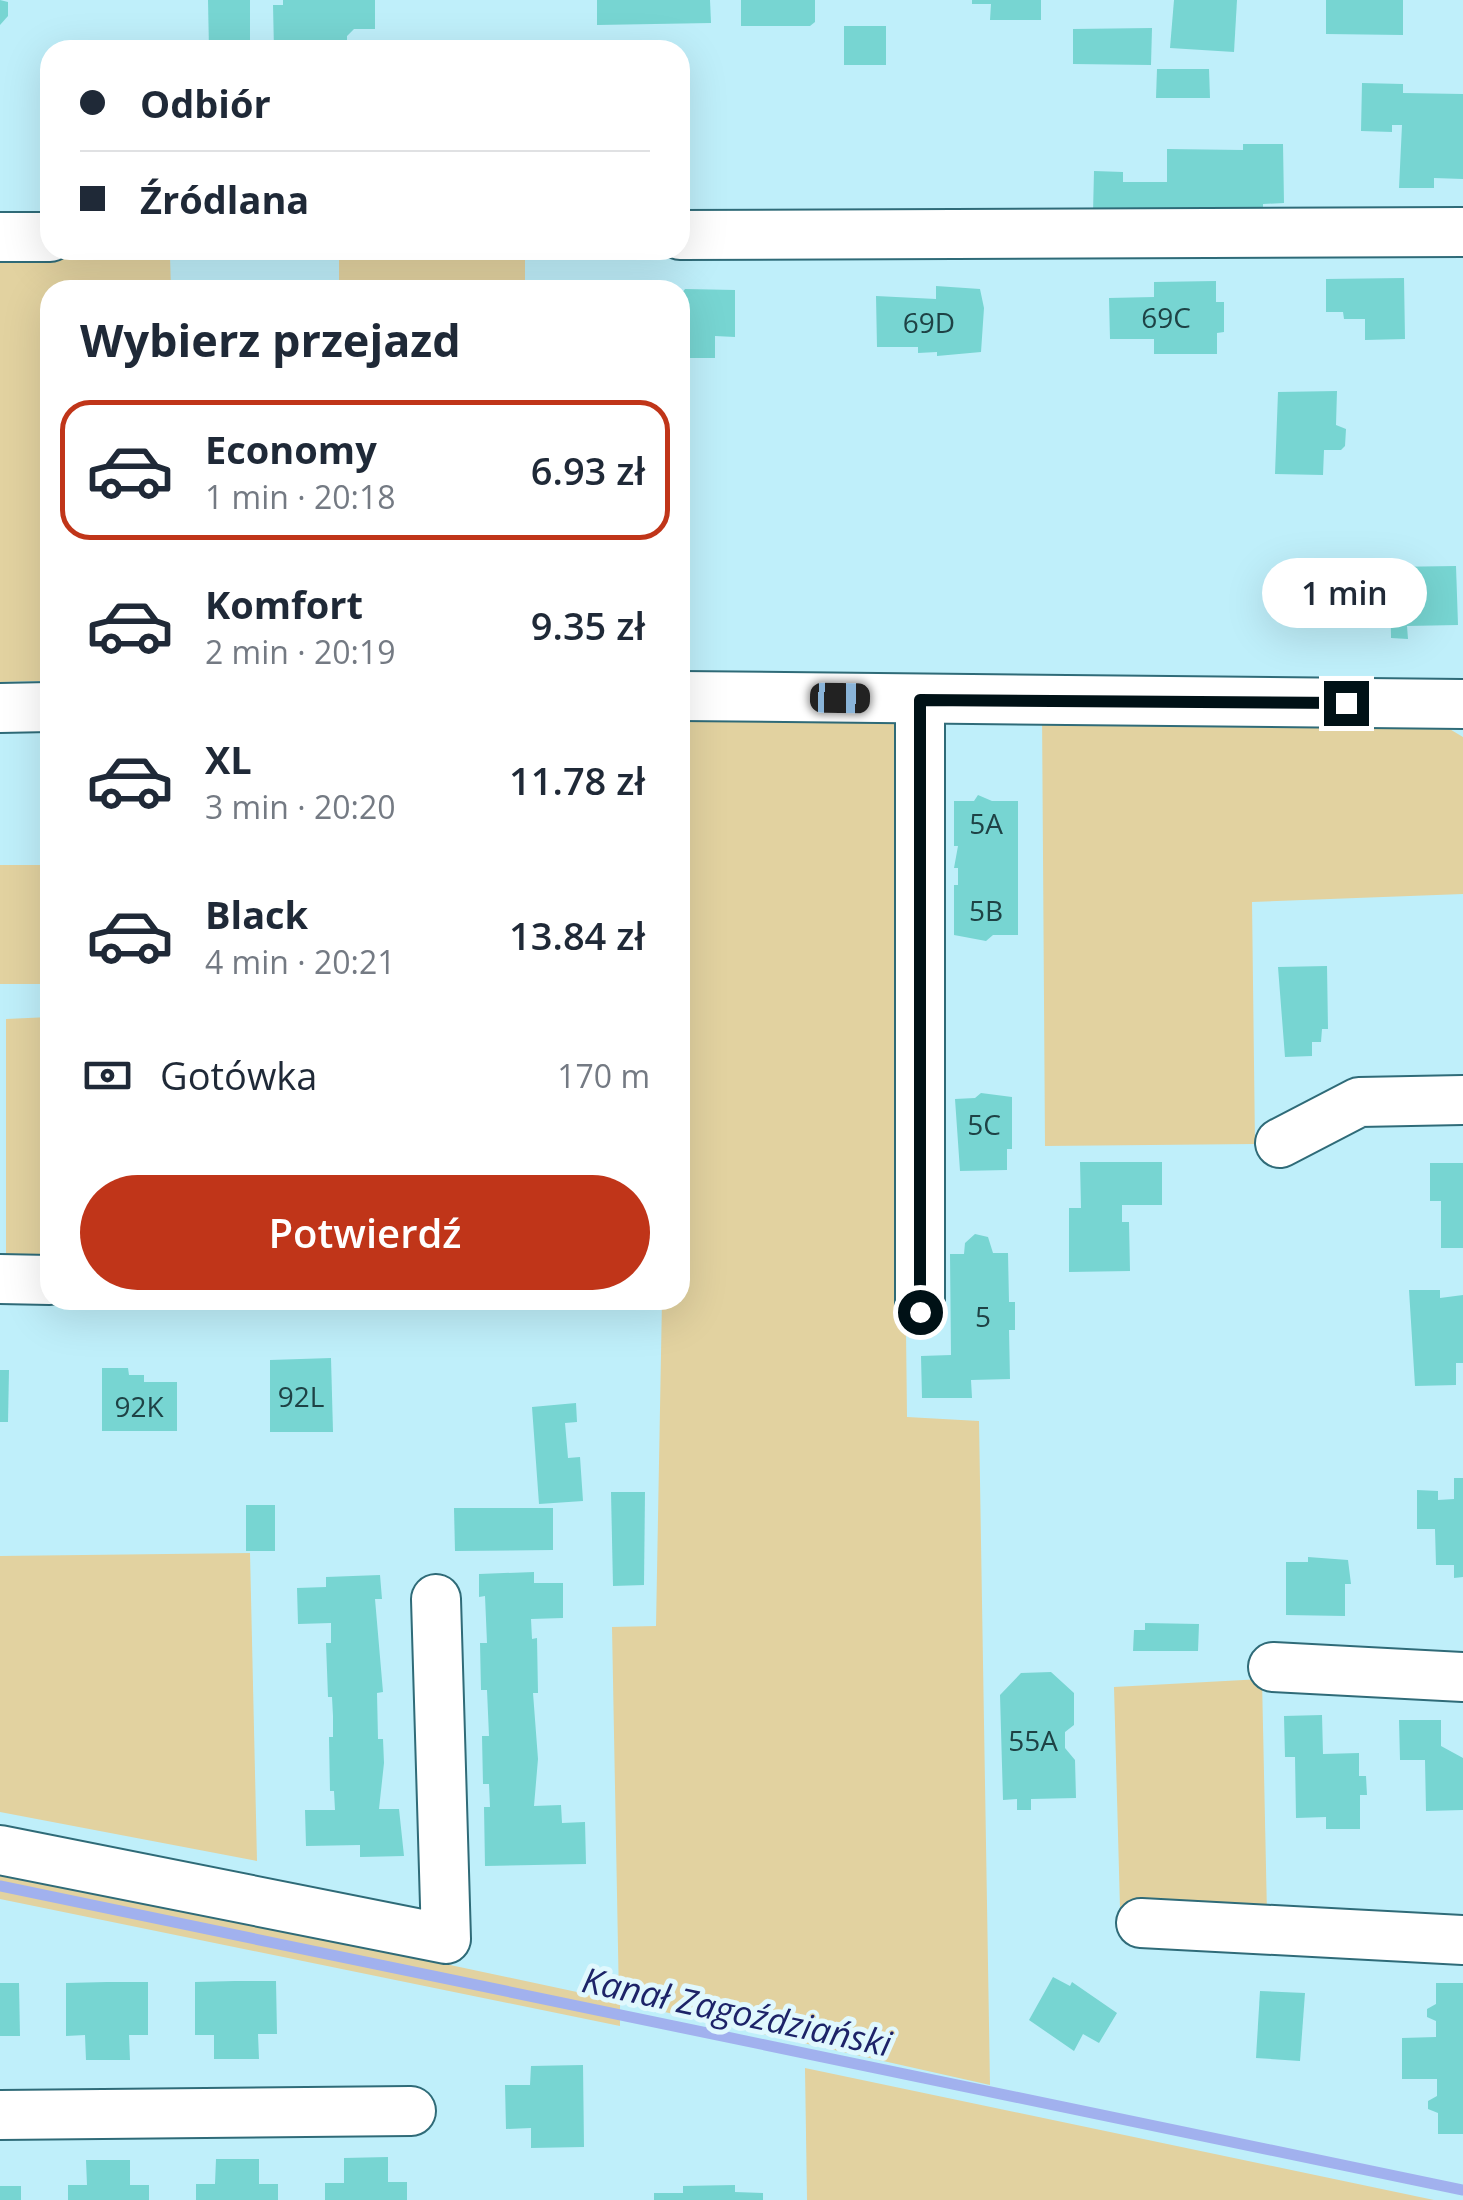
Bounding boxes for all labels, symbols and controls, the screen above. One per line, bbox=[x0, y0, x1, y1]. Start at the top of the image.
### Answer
text: Odbiór bbox=[140, 77, 271, 129]
text: Źródlana bbox=[140, 173, 309, 225]
house number: 69C bbox=[1141, 298, 1191, 336]
house number: 69D bbox=[903, 303, 955, 341]
text: Wybierz przejazd bbox=[80, 309, 461, 370]
text: Economy bbox=[205, 423, 377, 475]
icon: car bbox=[85, 425, 175, 515]
text: 6.93 zł bbox=[531, 444, 645, 496]
text: 1 min · 20:18 bbox=[205, 475, 396, 518]
callout: 1 min bbox=[1264, 558, 1428, 628]
text: 1 min bbox=[1301, 571, 1388, 614]
text: Komfort bbox=[205, 578, 363, 630]
icon: car bbox=[85, 580, 175, 670]
text: 9.35 zł bbox=[531, 599, 645, 651]
text: 2 min · 20:19 bbox=[205, 630, 396, 673]
route end bbox=[1324, 681, 1369, 726]
car bbox=[810, 682, 870, 714]
text: XL bbox=[205, 733, 252, 785]
icon: car bbox=[85, 735, 175, 825]
text: 11.78 zł bbox=[509, 754, 645, 806]
text: 3 min · 20:20 bbox=[205, 785, 396, 828]
house number: 5A bbox=[969, 804, 1003, 842]
text: Black bbox=[205, 888, 308, 940]
icon: car bbox=[85, 890, 175, 980]
house number: 5B bbox=[969, 891, 1003, 929]
text: 13.84 zł bbox=[509, 909, 645, 961]
text: 4 min · 20:21 bbox=[205, 940, 396, 983]
icon: cash bbox=[80, 1048, 135, 1103]
text: Gotówka bbox=[160, 1049, 317, 1101]
text: 170 m bbox=[557, 1054, 650, 1097]
house number: 5C bbox=[967, 1105, 1001, 1143]
button: Potwierdź bbox=[80, 1175, 650, 1290]
route start bbox=[898, 1290, 943, 1335]
house number: 5 bbox=[975, 1297, 991, 1335]
house number: 92L bbox=[278, 1377, 324, 1415]
house number: 92K bbox=[114, 1387, 164, 1425]
house number: 55A bbox=[1008, 1721, 1058, 1759]
water label: Kanał Zagoździański bbox=[578, 1955, 897, 2067]

